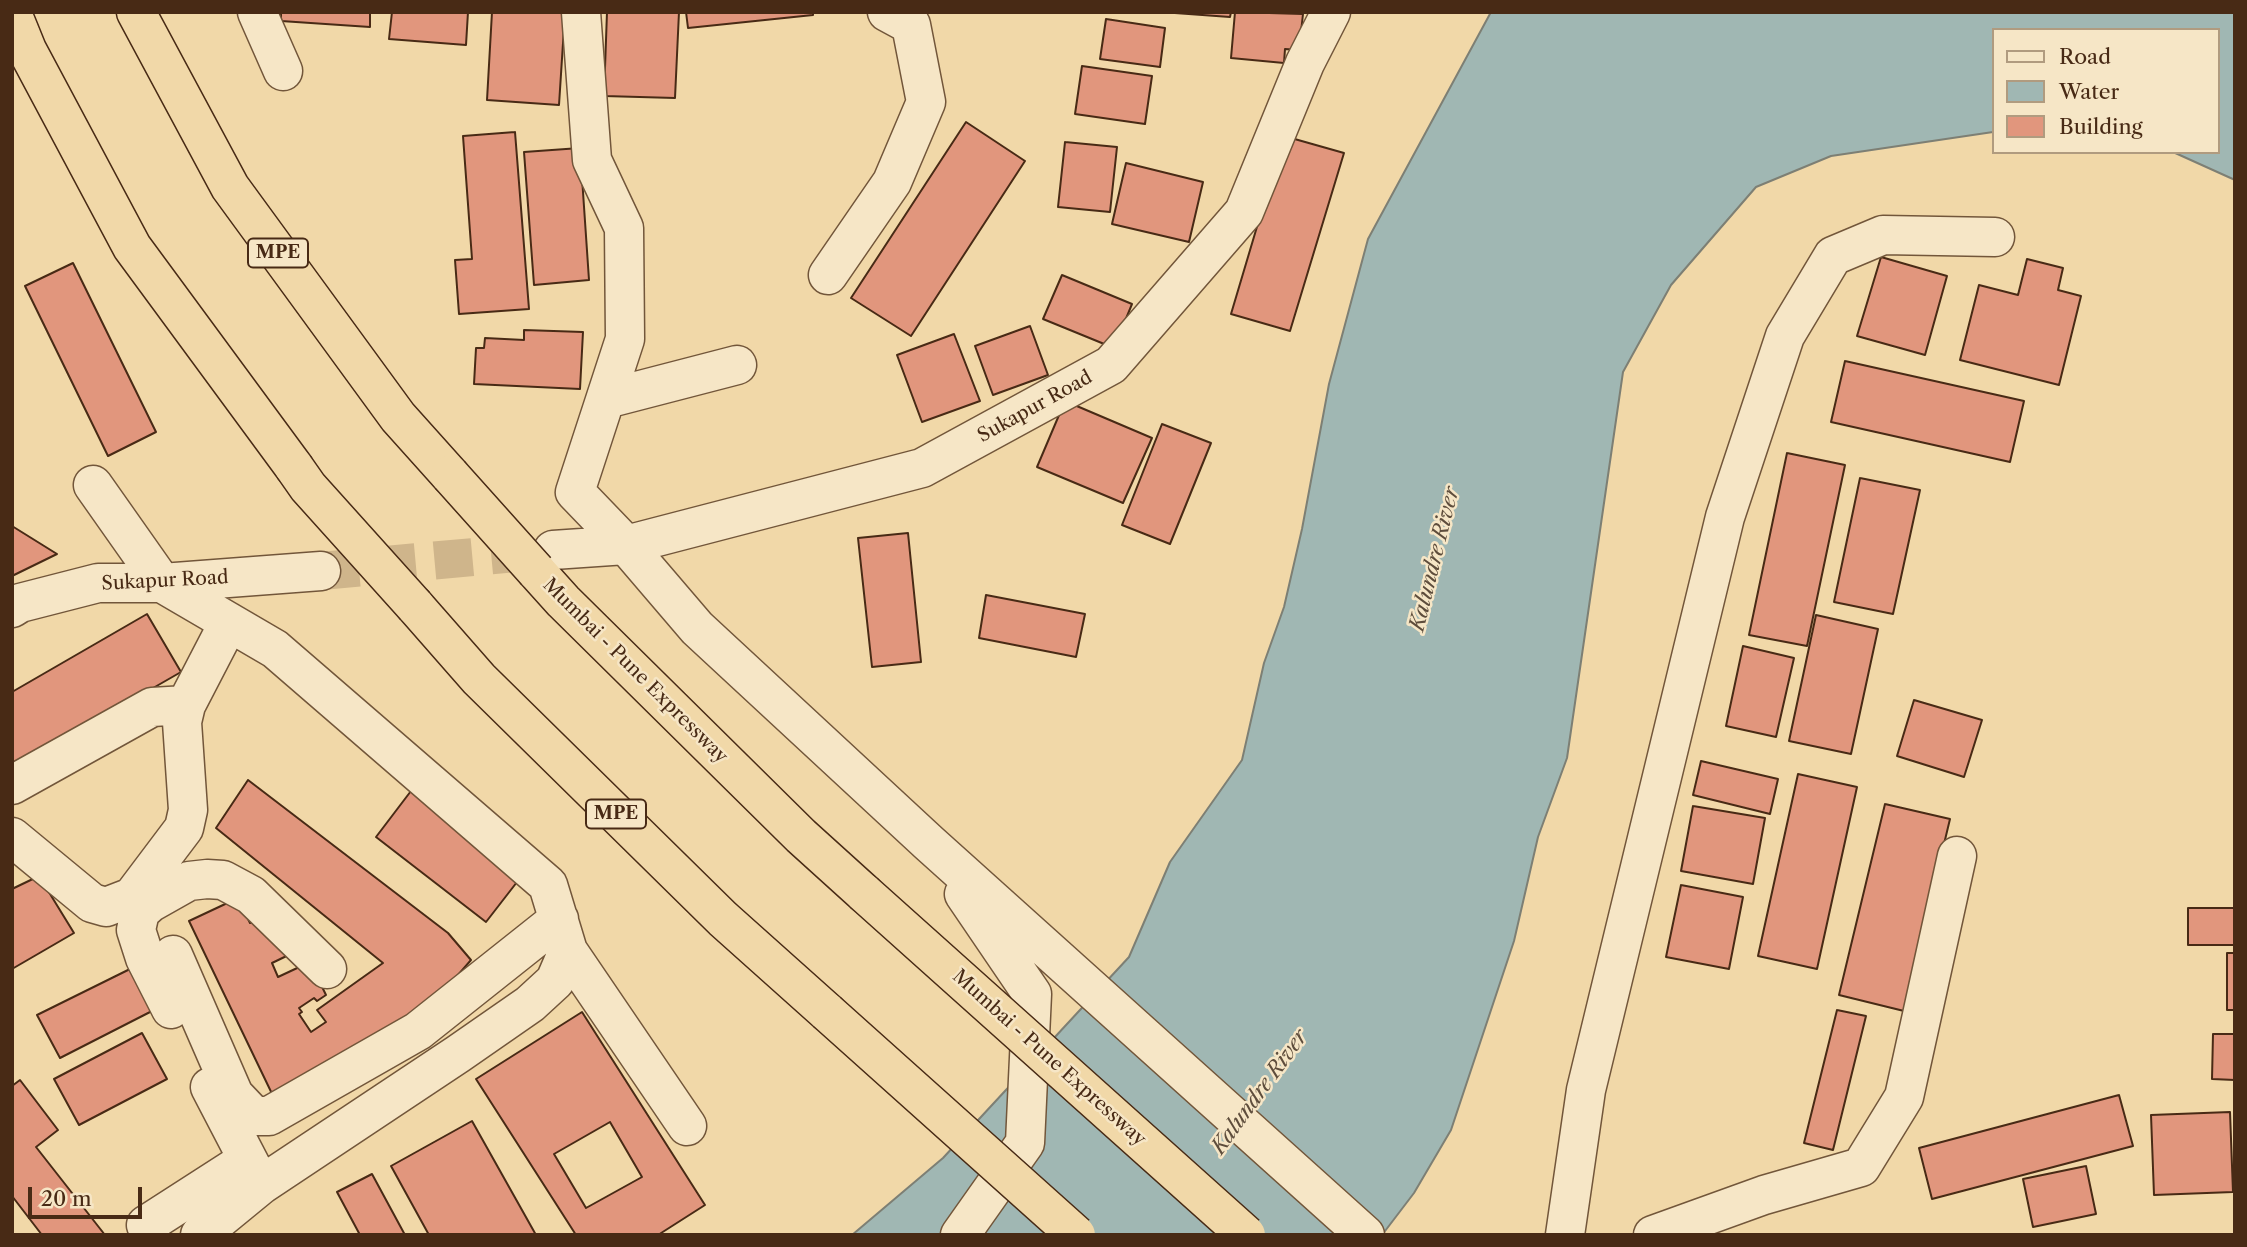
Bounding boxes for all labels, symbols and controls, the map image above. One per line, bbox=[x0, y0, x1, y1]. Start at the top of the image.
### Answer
legend bbox=[1992, 28, 2219, 154]
text: Road bbox=[2059, 44, 2111, 69]
text: Water bbox=[2059, 79, 2119, 104]
text: Building bbox=[2059, 114, 2143, 139]
road number: MPE bbox=[248, 239, 308, 268]
street label: Sukapur Road bbox=[974, 366, 1096, 448]
water label: Kalundre River bbox=[1405, 484, 1465, 634]
street label: Sukapur Road bbox=[101, 566, 229, 596]
street label: Mumbai - Pune Expressway bbox=[538, 574, 732, 768]
road number: MPE bbox=[586, 800, 646, 828]
street label: Mumbai - Pune Expressway bbox=[948, 965, 1150, 1151]
water label: Kalundre River bbox=[1206, 1025, 1314, 1159]
scale bar bbox=[32, 1174, 145, 1218]
text: 20 m bbox=[41, 1186, 92, 1211]

